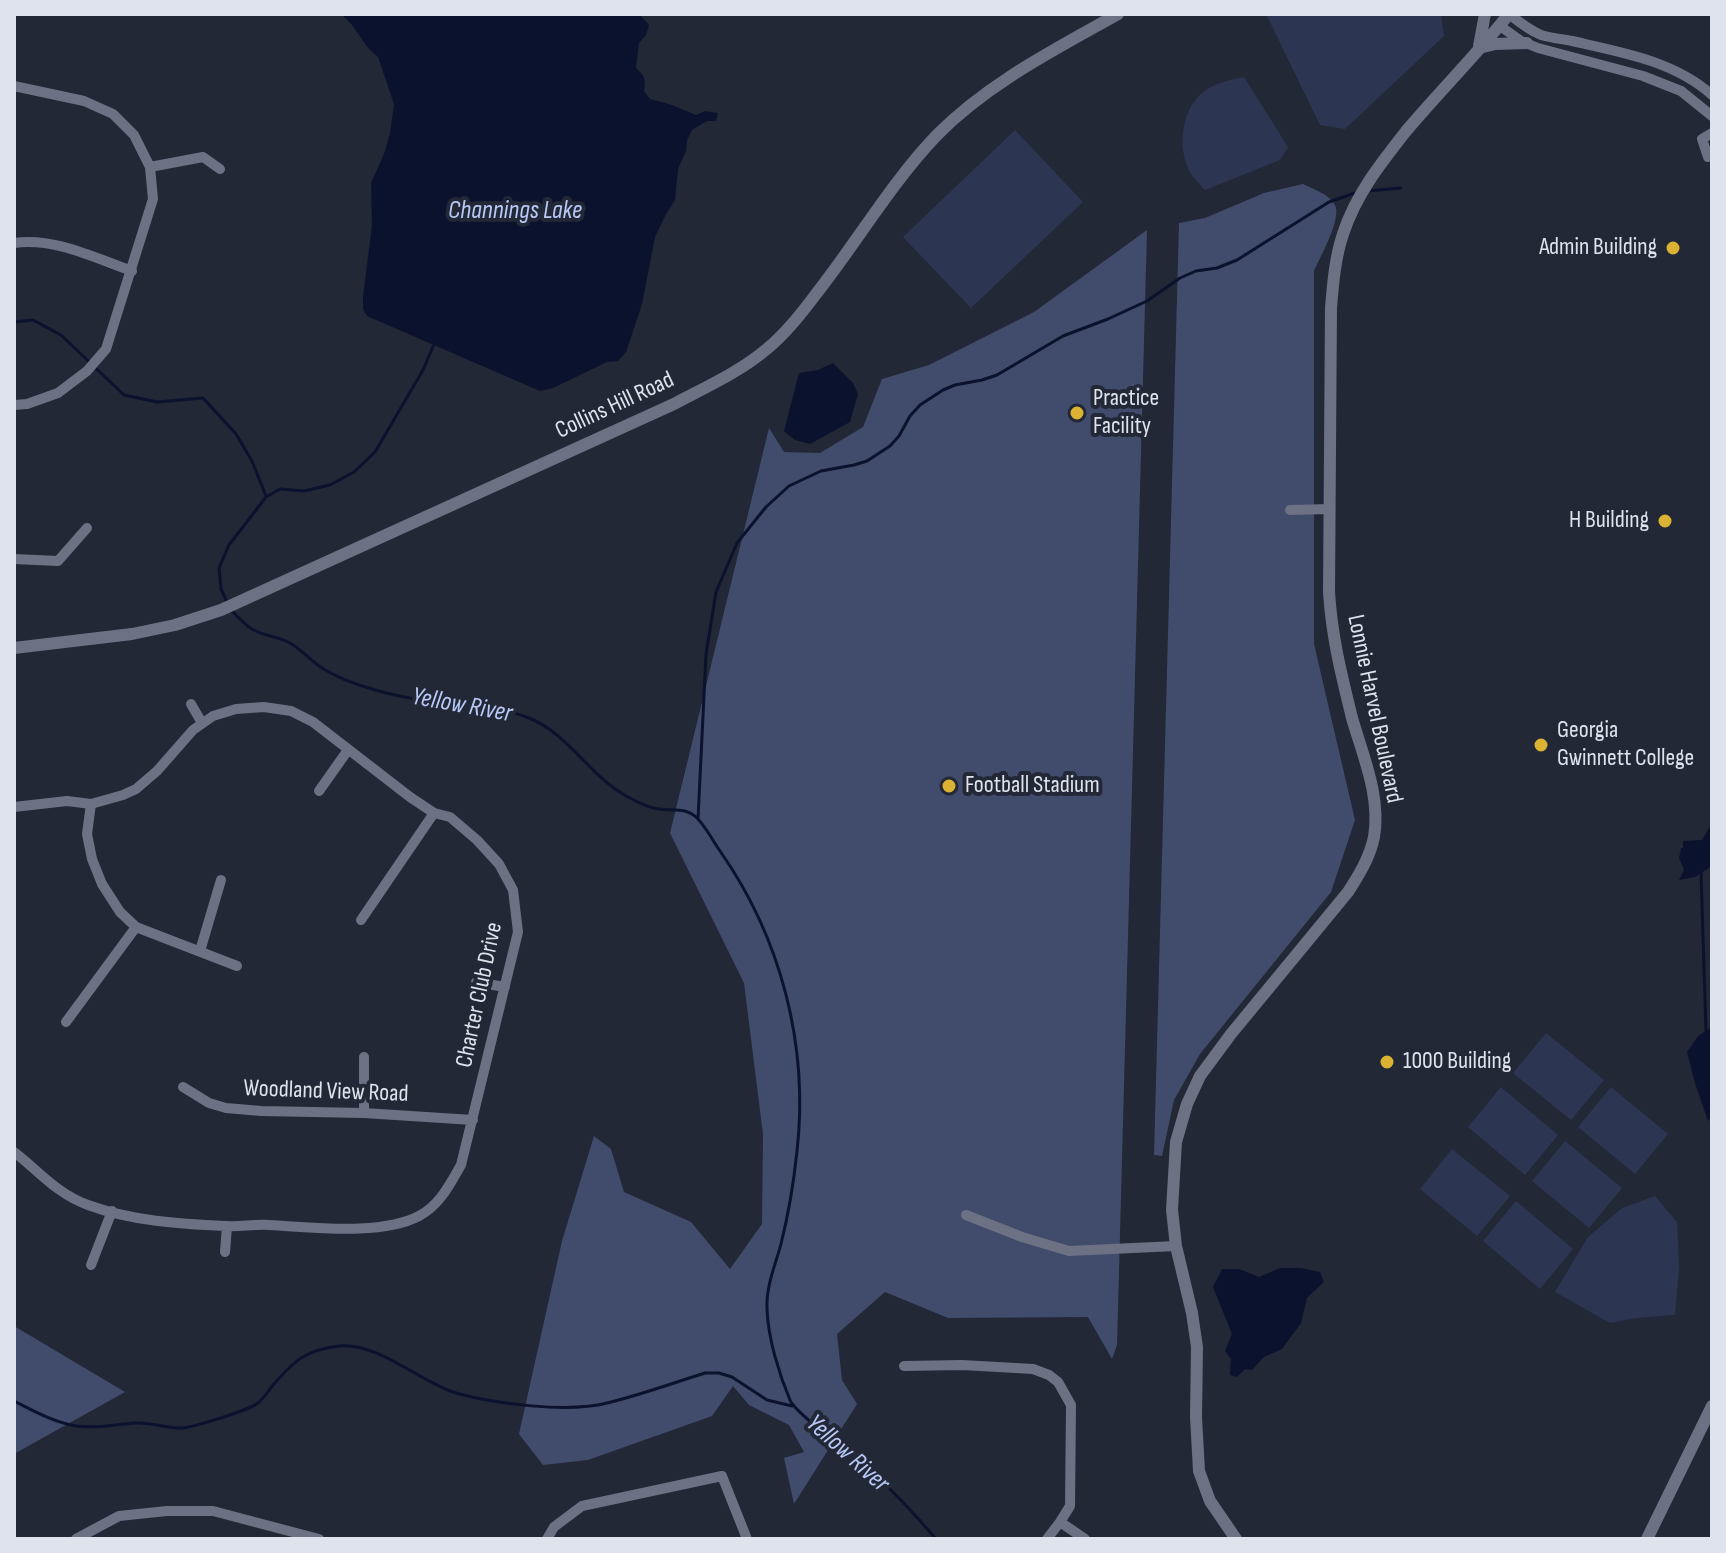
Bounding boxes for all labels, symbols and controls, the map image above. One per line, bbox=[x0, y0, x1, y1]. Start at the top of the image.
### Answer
water label: Channings Lake bbox=[448, 195, 582, 227]
place label: Admin Building bbox=[1539, 234, 1657, 262]
marker: Admin Building bbox=[1664, 239, 1682, 257]
street label: Collins Hill Road bbox=[551, 366, 679, 446]
place label: Practice Facility bbox=[1093, 385, 1159, 441]
marker: Practice Facility bbox=[1068, 404, 1086, 422]
place label: H Building bbox=[1569, 507, 1649, 535]
marker: H Building bbox=[1656, 512, 1674, 530]
street label: Lonnie Harvel Boulevard bbox=[1340, 612, 1408, 806]
water label: Yellow River bbox=[409, 682, 515, 730]
place label: Georgia Gwinnett College bbox=[1557, 717, 1694, 773]
marker: Georgia Gwinnett College bbox=[1532, 736, 1550, 754]
place label: Football Stadium bbox=[965, 772, 1100, 800]
marker: Football Stadium bbox=[940, 777, 958, 795]
street label: Charter Club Drive bbox=[451, 920, 509, 1070]
place label: 1000 Building bbox=[1403, 1048, 1511, 1076]
marker: 1000 Building bbox=[1378, 1053, 1396, 1071]
street label: Woodland View Road bbox=[243, 1075, 409, 1109]
water label: Yellow River bbox=[799, 1408, 895, 1500]

